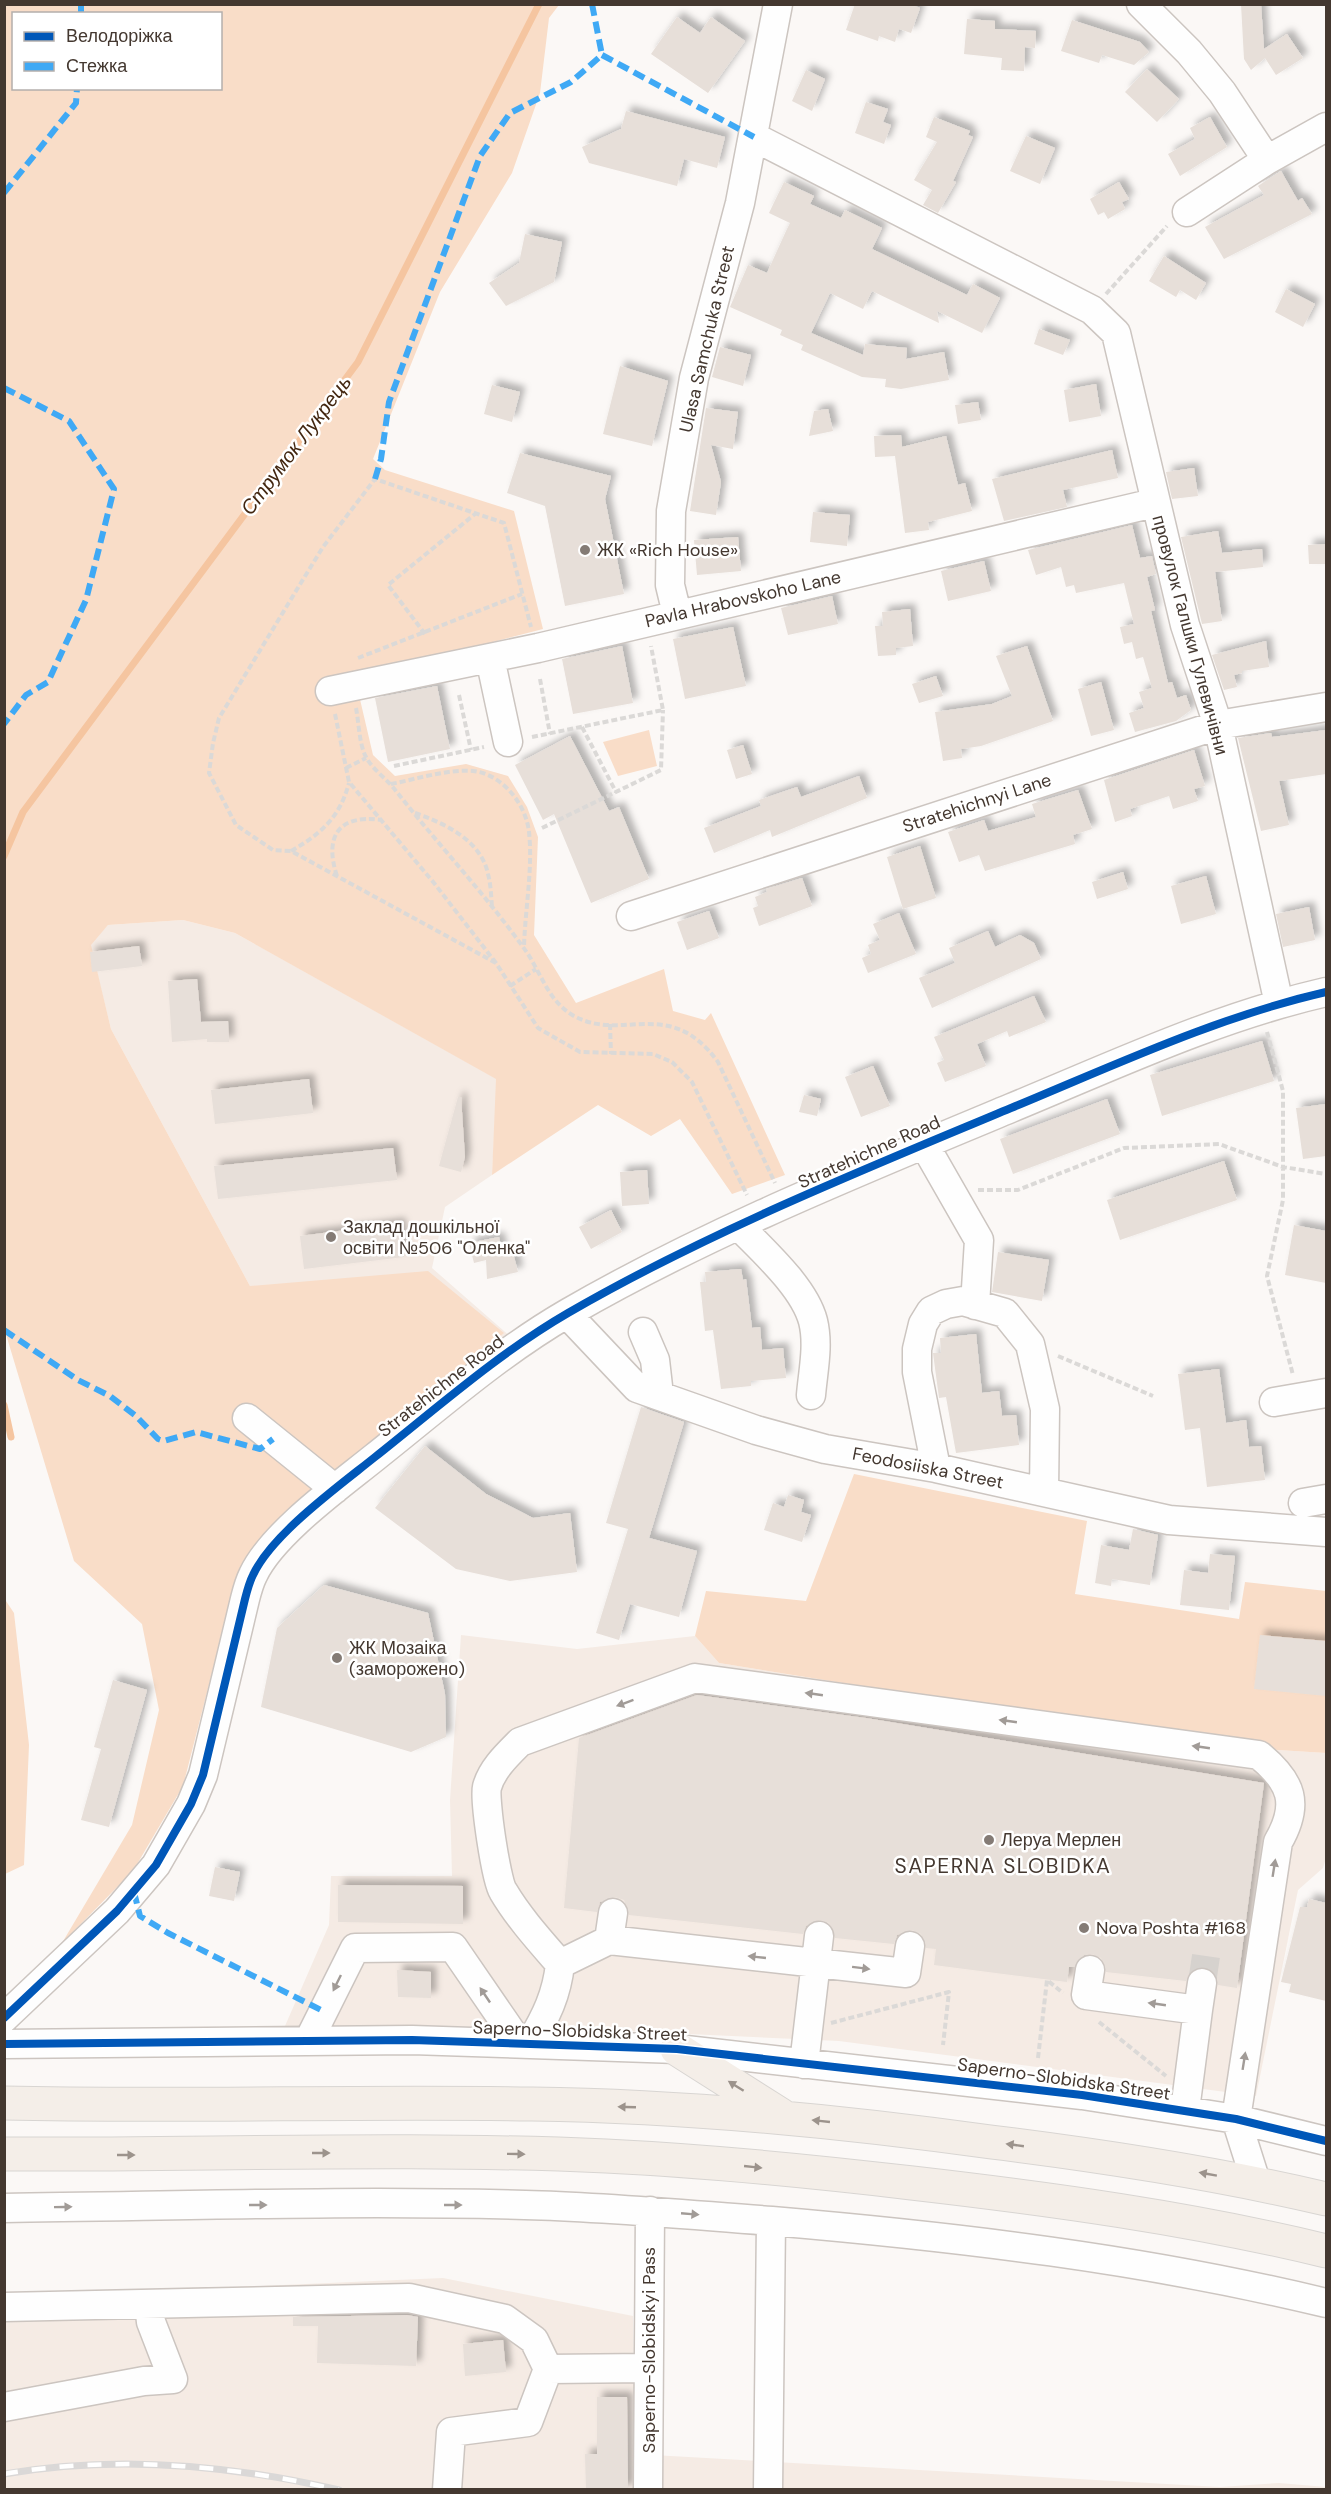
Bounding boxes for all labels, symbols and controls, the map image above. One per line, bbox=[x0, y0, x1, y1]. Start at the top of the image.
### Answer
legend bbox=[12, 12, 222, 90]
text: Велодоріжка bbox=[66, 24, 174, 48]
text: Стежка bbox=[66, 54, 128, 78]
street label: Ulasa Samchuka Street bbox=[674, 243, 740, 435]
water label: Струмок Лукрець bbox=[235, 370, 357, 520]
street label: провулок Галшки Гулевичівни bbox=[1146, 512, 1234, 758]
place label: ЖК «Rich House» bbox=[597, 538, 738, 562]
marker: ЖК «Rich House» bbox=[578, 543, 592, 557]
street label: Pavla Hrabovskoho Lane bbox=[643, 565, 843, 633]
street label: Stratehichnyi Lane bbox=[900, 768, 1054, 838]
street label: Stratehichne Road bbox=[794, 1110, 944, 1194]
place label: Заклад дошкільної освіти №506 "Оленка" bbox=[343, 1215, 530, 1260]
marker: Заклад дошкільної освіти №506 "Оленка" bbox=[324, 1230, 338, 1244]
street label: Stratehichne Road bbox=[373, 1329, 509, 1443]
street label: Feodosiiska Street bbox=[850, 1442, 1006, 1494]
place label: ЖК Мозаіка (заморожено) bbox=[349, 1636, 465, 1681]
marker: ЖК Мозаіка (заморожено) bbox=[330, 1651, 344, 1665]
one-way arrow bbox=[805, 1689, 824, 1699]
one-way arrow bbox=[616, 1699, 634, 1709]
one-way arrow bbox=[998, 1716, 1017, 1725]
one-way arrow bbox=[1191, 1743, 1210, 1752]
place label: Леруа Мерлен bbox=[1001, 1828, 1121, 1852]
marker: Леруа Мерлен bbox=[982, 1833, 996, 1847]
district label: SAPERNA SLOBIDKA bbox=[894, 1852, 1112, 1880]
one-way arrow bbox=[1270, 1859, 1279, 1878]
place label: Nova Poshta #168 bbox=[1096, 1916, 1246, 1940]
marker: Nova Poshta #168 bbox=[1077, 1921, 1091, 1935]
one-way arrow bbox=[748, 1952, 767, 1961]
one-way arrow bbox=[851, 1964, 870, 1973]
one-way arrow bbox=[333, 1974, 342, 1991]
one-way arrow bbox=[480, 1987, 491, 2003]
one-way arrow bbox=[1148, 2000, 1167, 2009]
street label: Saperno-Slobidska Street bbox=[472, 2015, 688, 2047]
one-way arrow bbox=[1240, 2051, 1249, 2070]
street label: Saperno-Slobidska Street bbox=[956, 2052, 1172, 2106]
one-way arrow bbox=[728, 2081, 744, 2092]
one-way arrow bbox=[617, 2103, 636, 2112]
one-way arrow bbox=[812, 2117, 831, 2126]
one-way arrow bbox=[1005, 2140, 1024, 2149]
one-way arrow bbox=[311, 2148, 330, 2158]
one-way arrow bbox=[506, 2149, 525, 2159]
one-way arrow bbox=[116, 2150, 135, 2160]
one-way arrow bbox=[743, 2162, 762, 2172]
one-way arrow bbox=[1198, 2169, 1217, 2178]
one-way arrow bbox=[248, 2200, 267, 2210]
one-way arrow bbox=[443, 2200, 462, 2209]
one-way arrow bbox=[53, 2203, 72, 2212]
one-way arrow bbox=[680, 2209, 699, 2219]
street label: Saperno-Slobidskyi Pass bbox=[637, 2247, 661, 2453]

